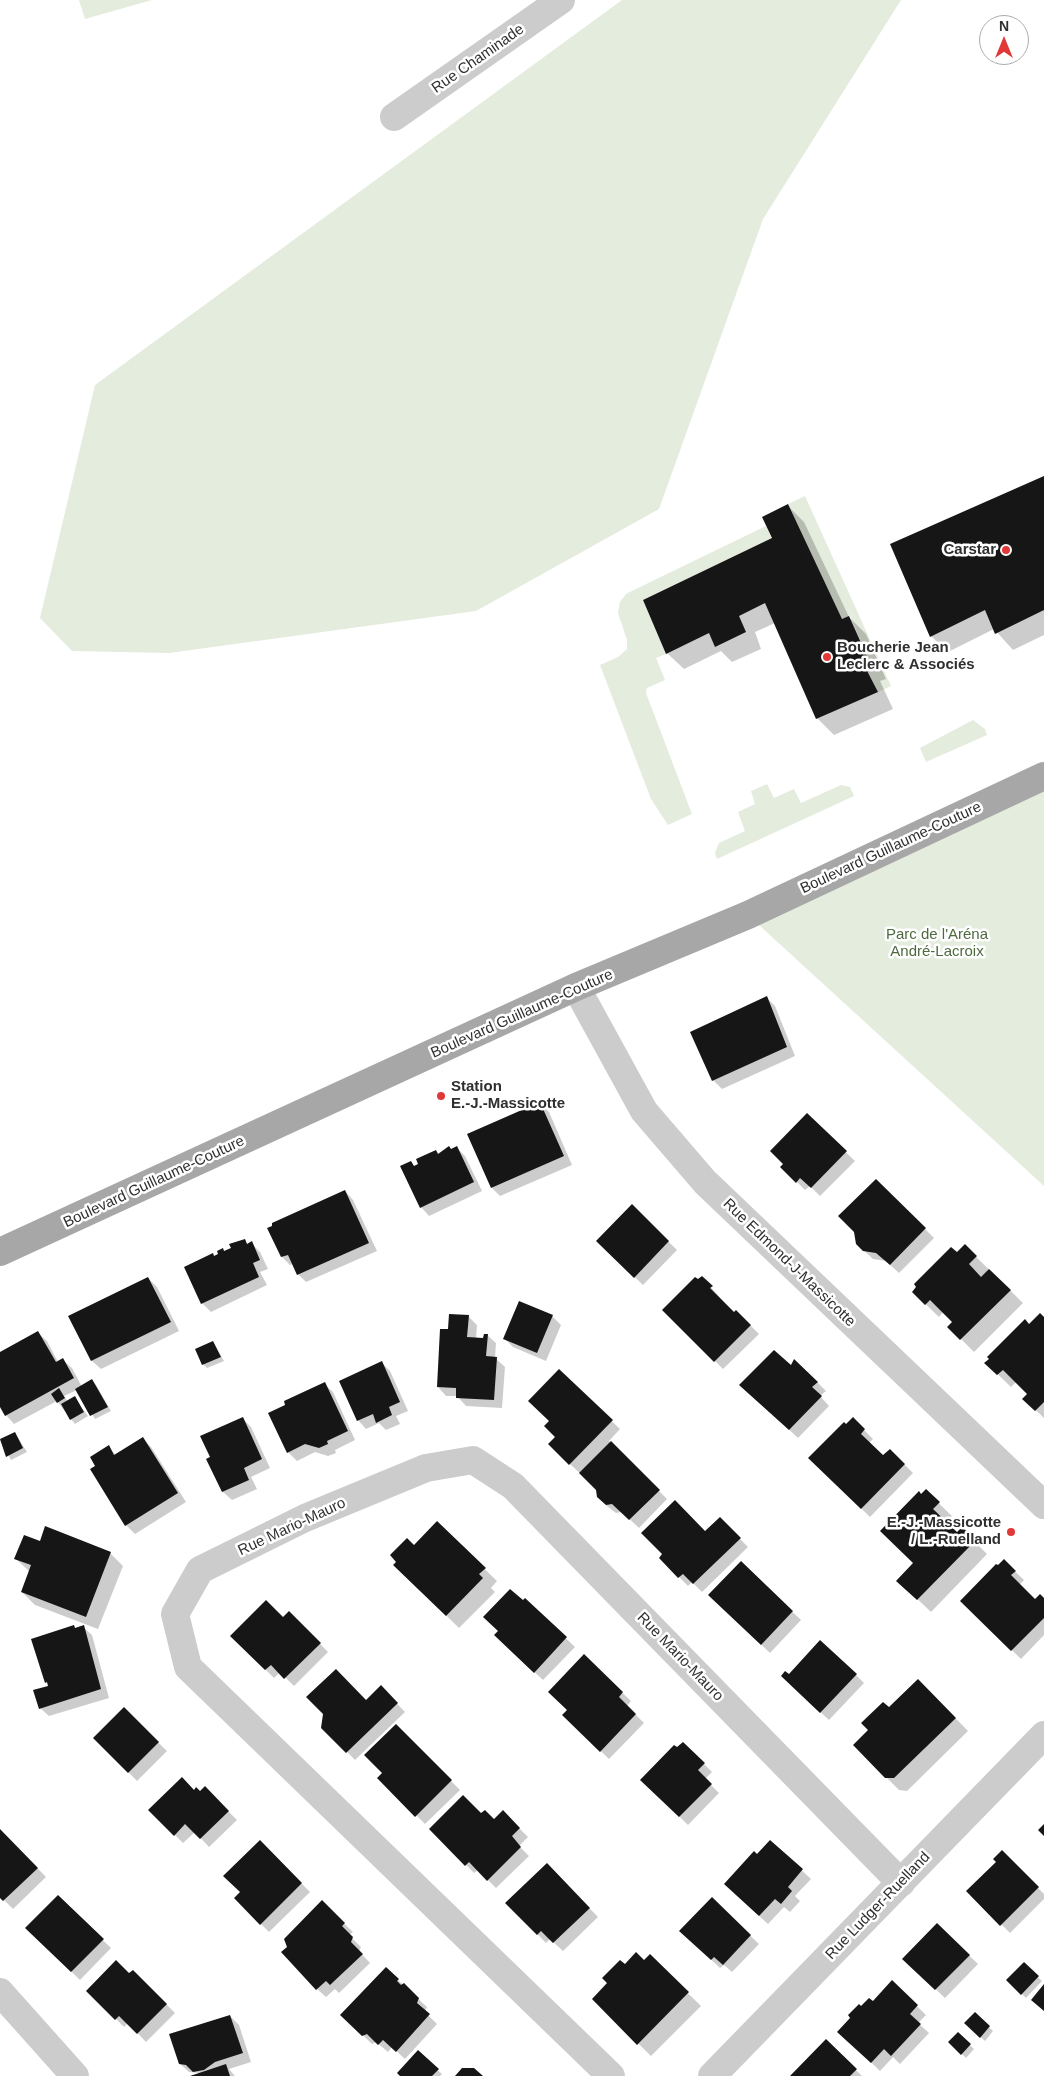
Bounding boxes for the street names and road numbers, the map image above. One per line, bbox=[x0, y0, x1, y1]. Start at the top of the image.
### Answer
street label: Rue Chaminade bbox=[428, 21, 528, 97]
street label: Boulevard Guillaume-Couture bbox=[798, 798, 984, 898]
street label: Boulevard Guillaume-Couture bbox=[428, 966, 616, 1062]
street label: Boulevard Guillaume-Couture bbox=[61, 1132, 247, 1232]
street label: Rue Edmond-J-Massicotte bbox=[719, 1195, 859, 1331]
street label: Rue Mario-Mauro bbox=[235, 1494, 349, 1560]
street label: Rue Mario-Mauro bbox=[633, 1609, 727, 1705]
street label: Rue Ludger-Ruelland bbox=[822, 1848, 934, 1964]

